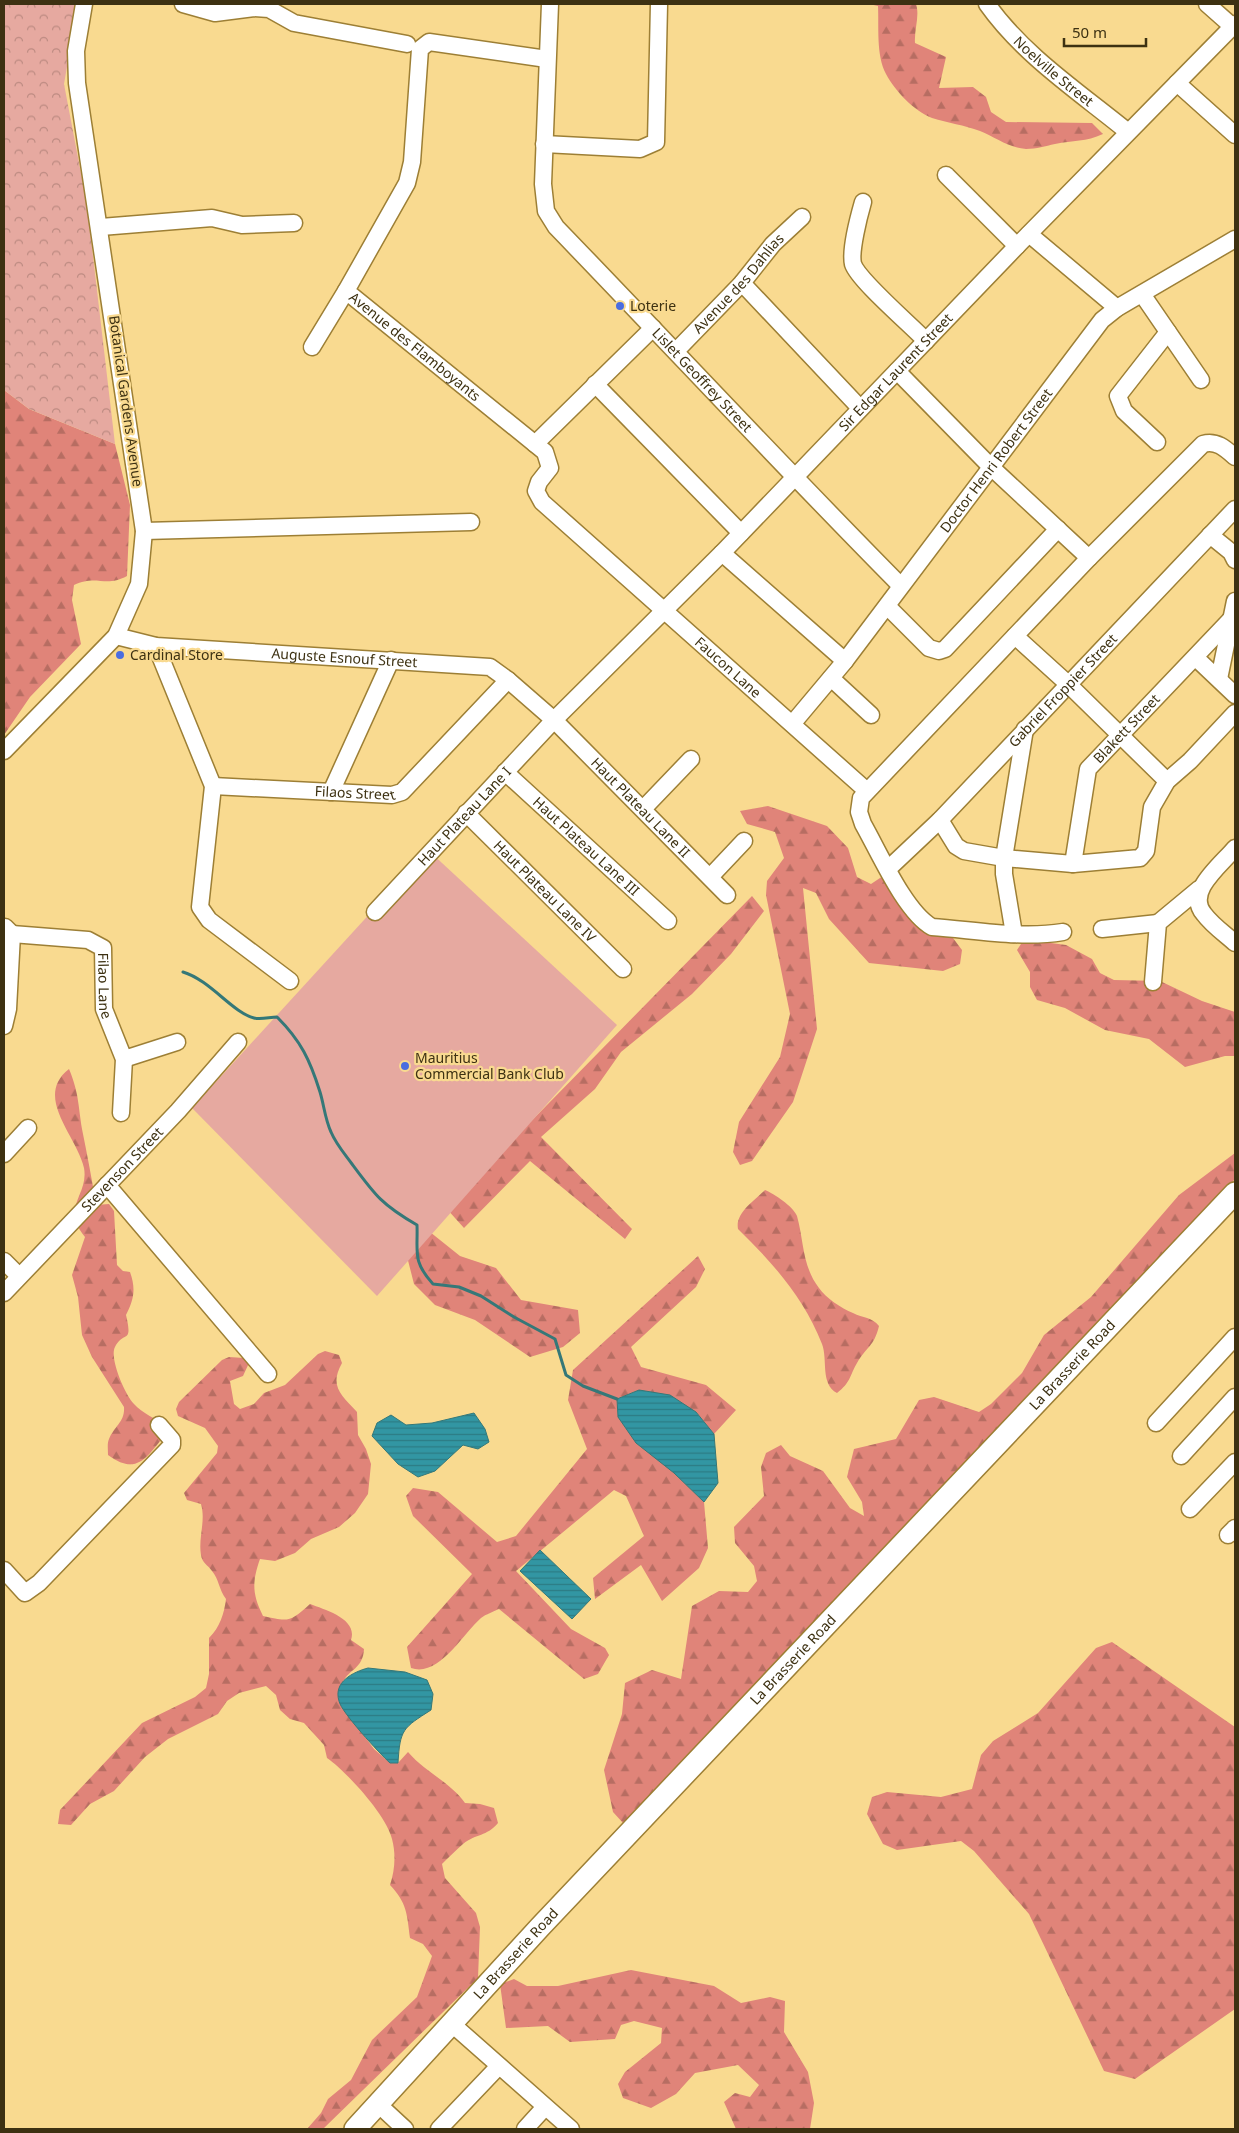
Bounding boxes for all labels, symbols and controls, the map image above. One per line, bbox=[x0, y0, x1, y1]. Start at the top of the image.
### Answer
scale bar bbox=[1064, 15, 1146, 47]
text: 50 m bbox=[1072, 22, 1107, 42]
street label: Noelville Street bbox=[1010, 32, 1098, 110]
street label: Avenue des Dahlias bbox=[688, 229, 788, 337]
street label: Avenue des Flamboyants bbox=[345, 287, 485, 405]
place label: Loterie bbox=[630, 296, 676, 315]
marker: Loterie bbox=[614, 300, 626, 312]
street label: Sir Edgar Laurent Street bbox=[834, 309, 956, 435]
street label: Botanical Gardens Avenue bbox=[105, 314, 148, 488]
street label: Lislet Geoffrey Street bbox=[648, 323, 757, 436]
street label: Doctor Henri Robert Street bbox=[935, 384, 1056, 536]
street label: Gabriel Froppier Street bbox=[1004, 629, 1121, 751]
street label: Faucon Lane bbox=[691, 632, 766, 702]
street label: Auguste Esnouf Street bbox=[271, 643, 418, 671]
place label: Cardinal Store bbox=[130, 645, 223, 664]
marker: Cardinal Store bbox=[114, 649, 126, 661]
street label: Blakett Street bbox=[1089, 690, 1164, 767]
street label: Haut Plateau Lane II bbox=[587, 753, 695, 861]
street label: Haut Plateau Lane I bbox=[413, 762, 515, 869]
street label: Filaos Street bbox=[314, 781, 397, 804]
street label: Haut Plateau Lane III bbox=[529, 792, 644, 900]
street label: Haut Plateau Lane IV bbox=[490, 836, 601, 946]
street label: Filao Lane bbox=[94, 952, 117, 1022]
place label: Mauritius Commercial Bank Club bbox=[415, 1048, 564, 1083]
marker: Mauritius Commercial Bank Club bbox=[399, 1060, 411, 1072]
street label: Stevenson Street bbox=[77, 1122, 167, 1216]
street label: La Brasserie Road bbox=[1025, 1315, 1119, 1414]
street label: La Brasserie Road bbox=[745, 1610, 840, 1709]
street label: La Brasserie Road bbox=[469, 1904, 562, 2003]

